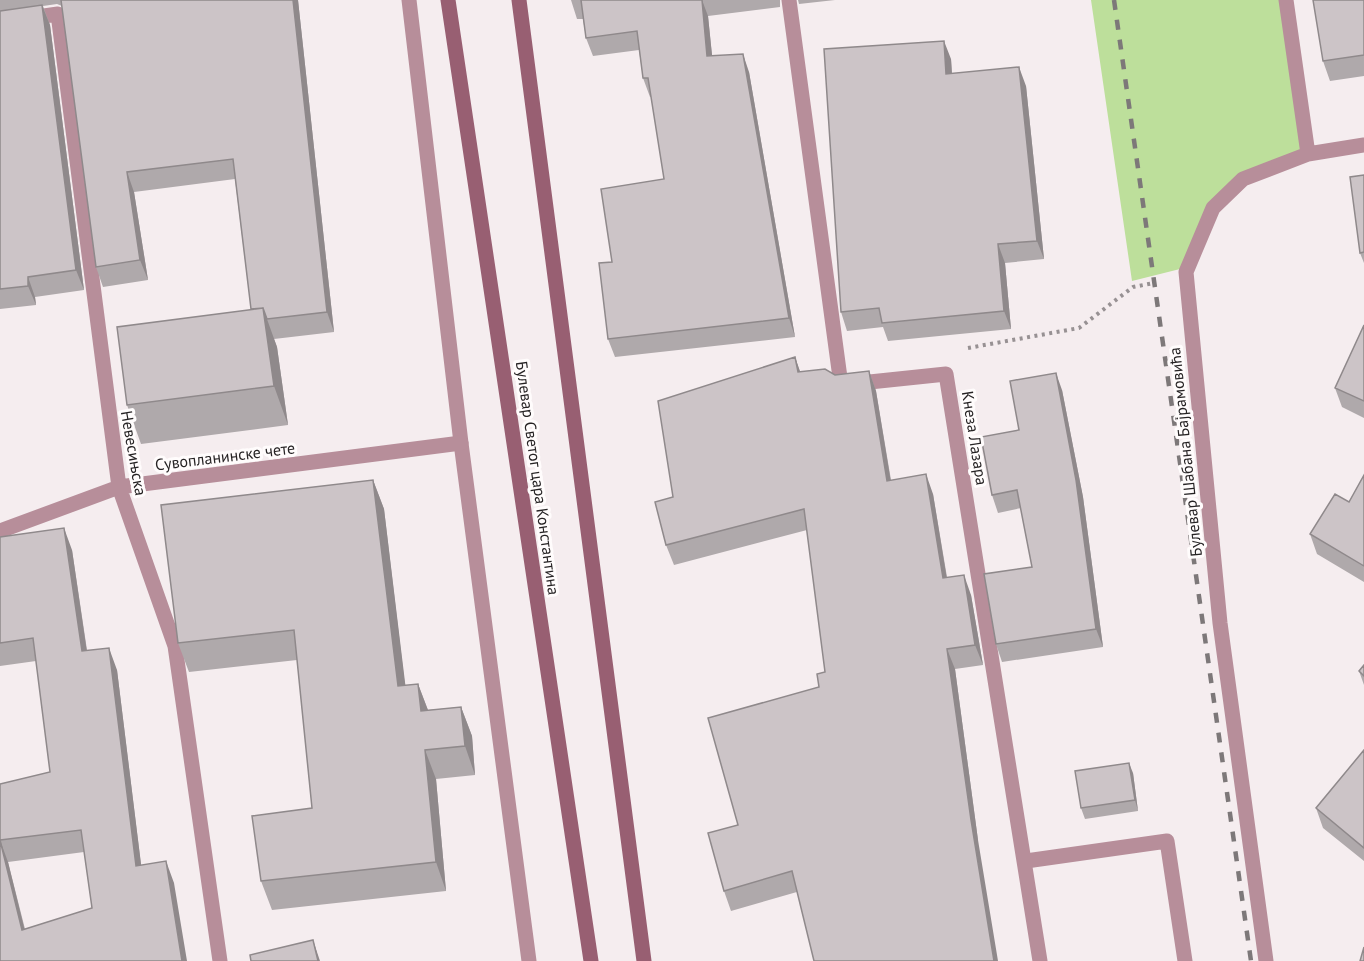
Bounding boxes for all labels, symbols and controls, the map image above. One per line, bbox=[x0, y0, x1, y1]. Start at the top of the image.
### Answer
street label: Булевар Шабана Бајрамовића bbox=[1164, 346, 1206, 558]
street label: Булевар Светог цара Константина bbox=[512, 360, 564, 596]
street label: Кнеза Лазара bbox=[958, 389, 992, 487]
street label: Невесињска bbox=[117, 409, 151, 497]
street label: Сувопланинске чете bbox=[154, 437, 296, 475]

